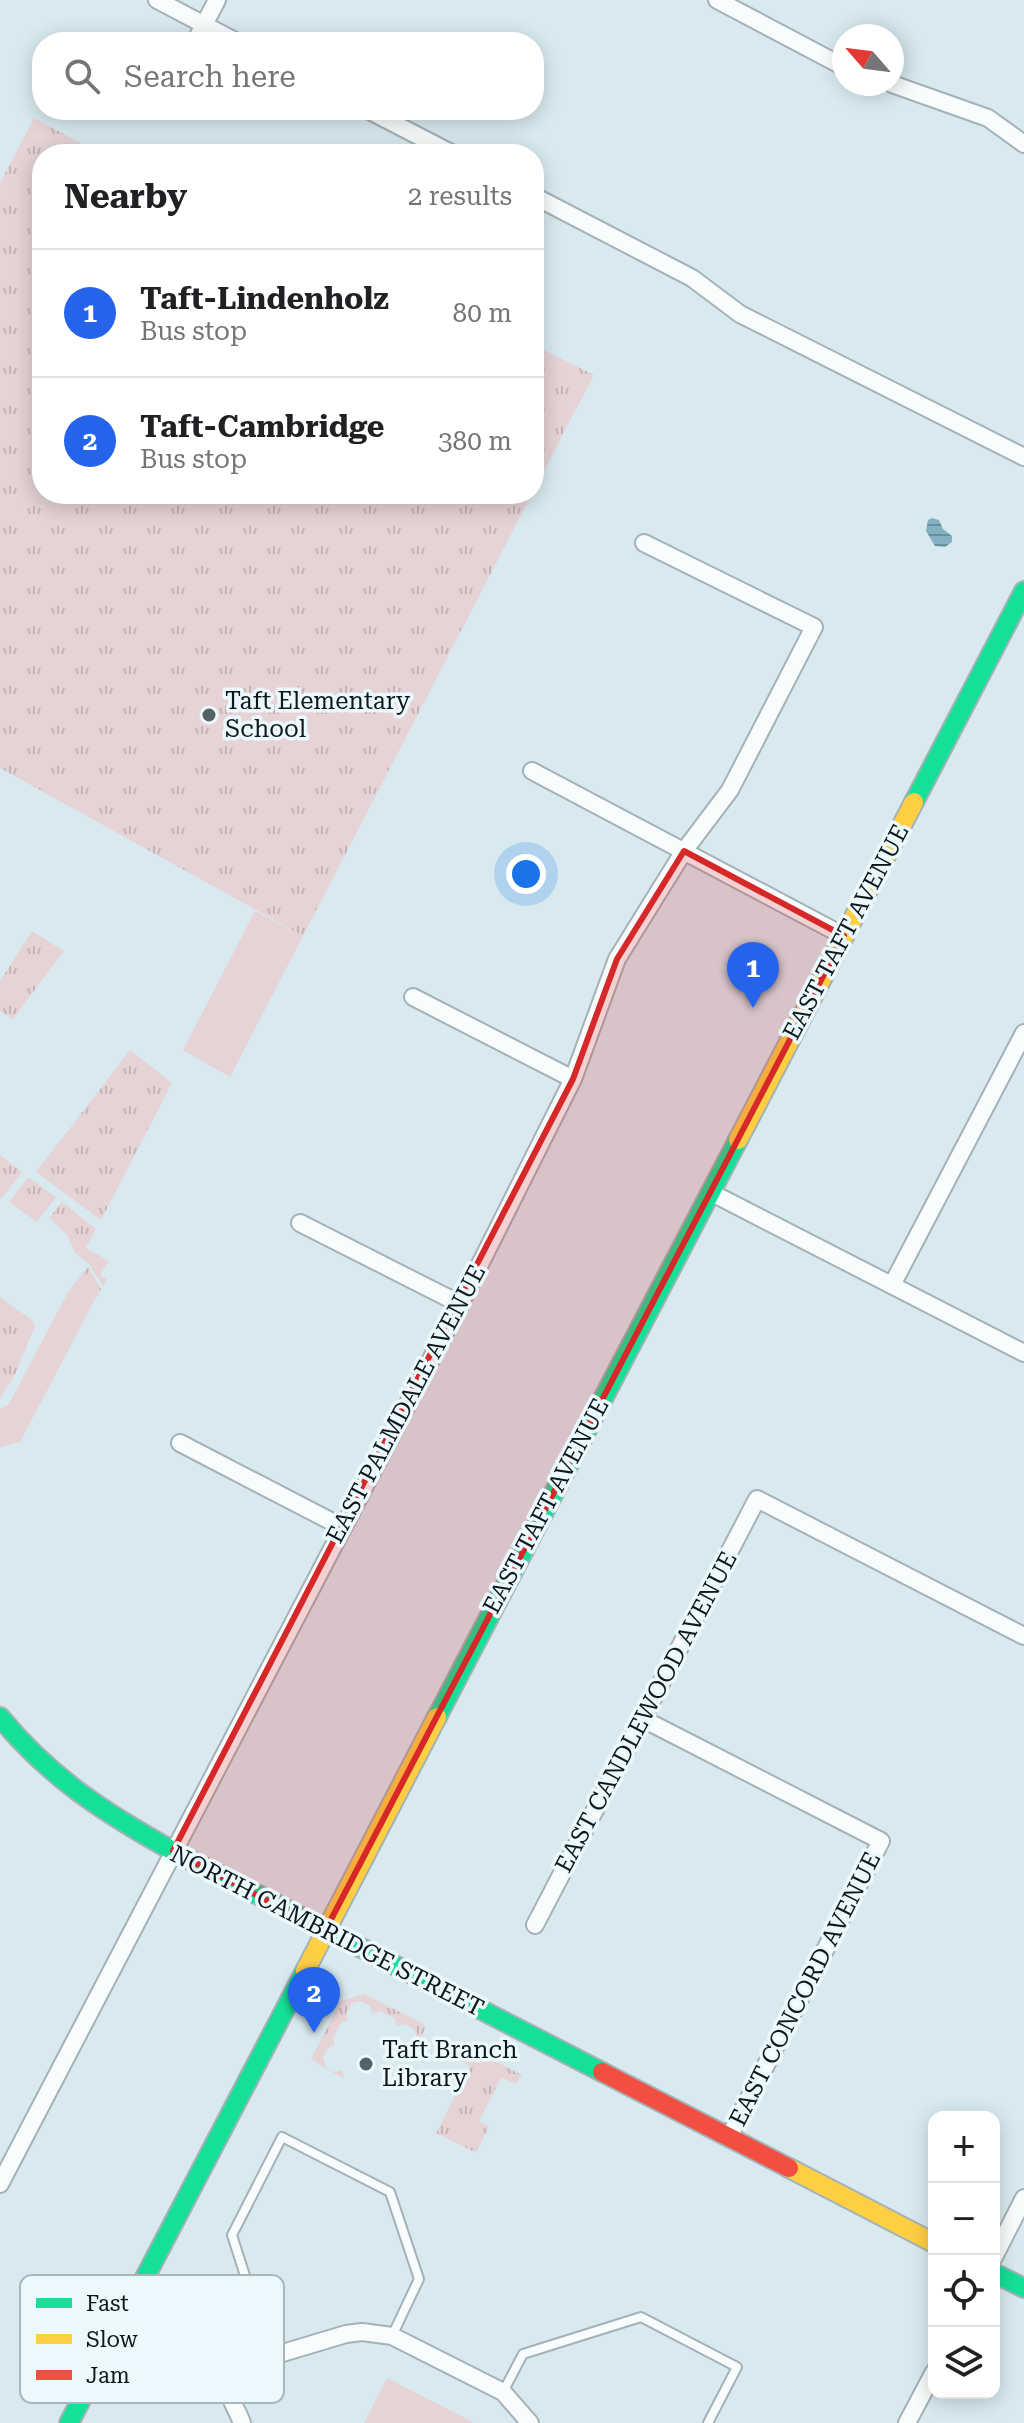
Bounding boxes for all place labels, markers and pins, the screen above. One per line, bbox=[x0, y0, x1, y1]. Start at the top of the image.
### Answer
place label: Taft Elementary School bbox=[225, 687, 411, 743]
marker: Taft Elementary School bbox=[200, 706, 218, 724]
pin: 1 bbox=[727, 942, 779, 1008]
pin: 2 bbox=[288, 1967, 340, 2033]
place label: Taft Branch Library bbox=[382, 2036, 517, 2092]
marker: Taft Branch Library bbox=[357, 2055, 375, 2073]

